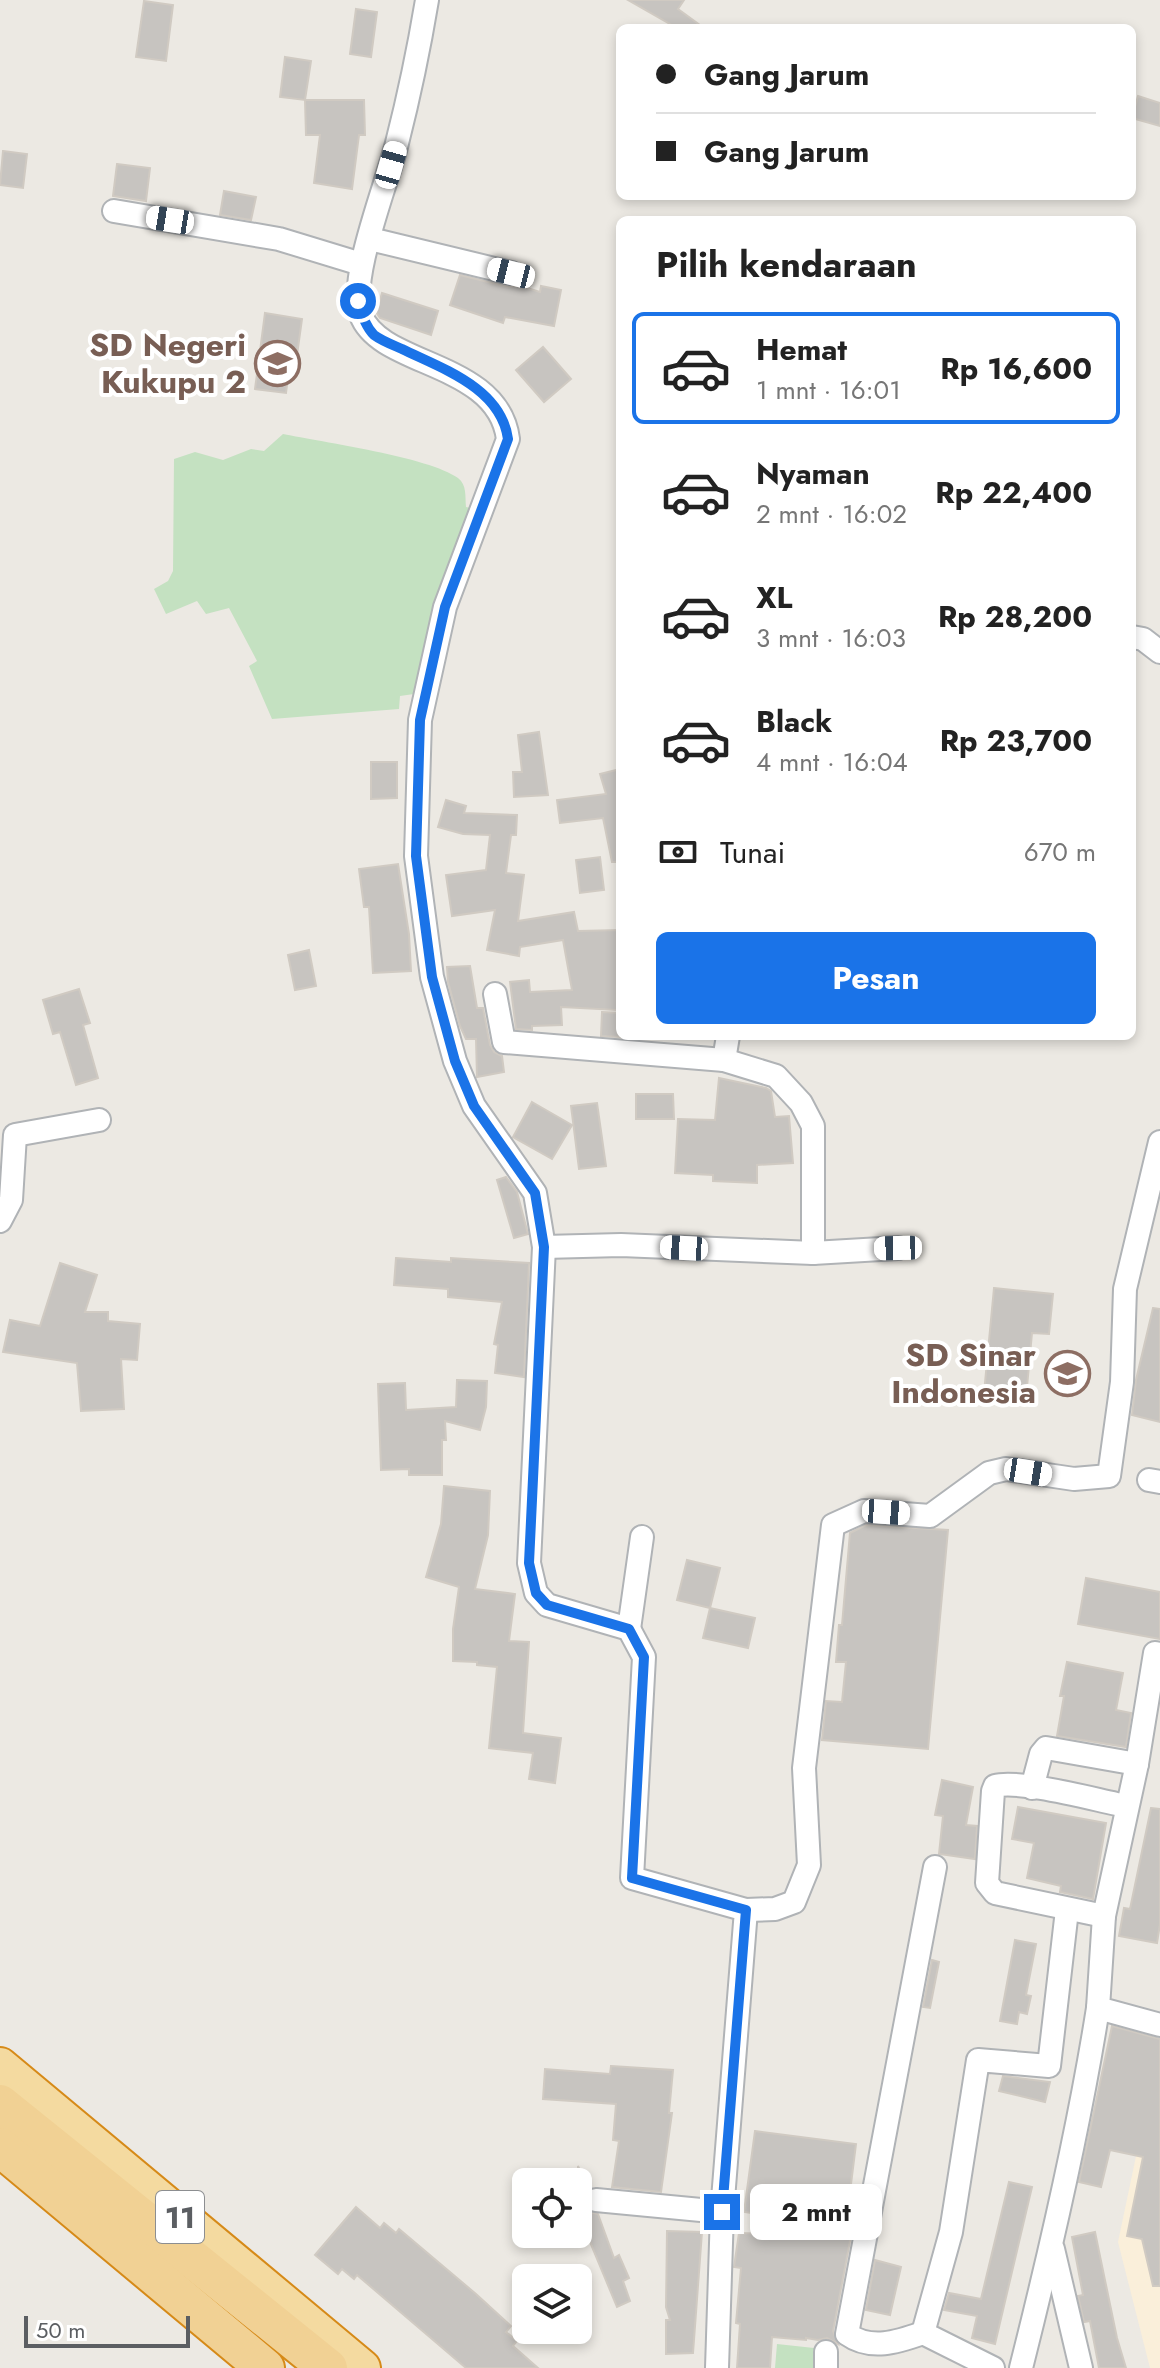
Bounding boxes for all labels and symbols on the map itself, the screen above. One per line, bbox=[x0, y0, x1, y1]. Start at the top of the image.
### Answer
car bbox=[373, 139, 409, 191]
car bbox=[144, 204, 196, 236]
car bbox=[485, 256, 537, 290]
route start bbox=[340, 283, 376, 319]
place label: SD Negeri Kukupu 2 bbox=[89, 322, 246, 405]
school or university icon: SD Negeri Kukupu 2 bbox=[253, 339, 301, 387]
car bbox=[659, 1235, 709, 1261]
car bbox=[874, 1236, 922, 1260]
place label: SD Sinar Indonesia bbox=[891, 1332, 1036, 1415]
school or university icon: SD Sinar Indonesia bbox=[1043, 1349, 1091, 1397]
car bbox=[1002, 1456, 1054, 1488]
car bbox=[861, 1498, 911, 1526]
callout: 2 mnt bbox=[750, 2184, 882, 2240]
road number: 11 bbox=[156, 2191, 204, 2243]
route end bbox=[704, 2194, 740, 2230]
scale bar bbox=[24, 2312, 190, 2348]

